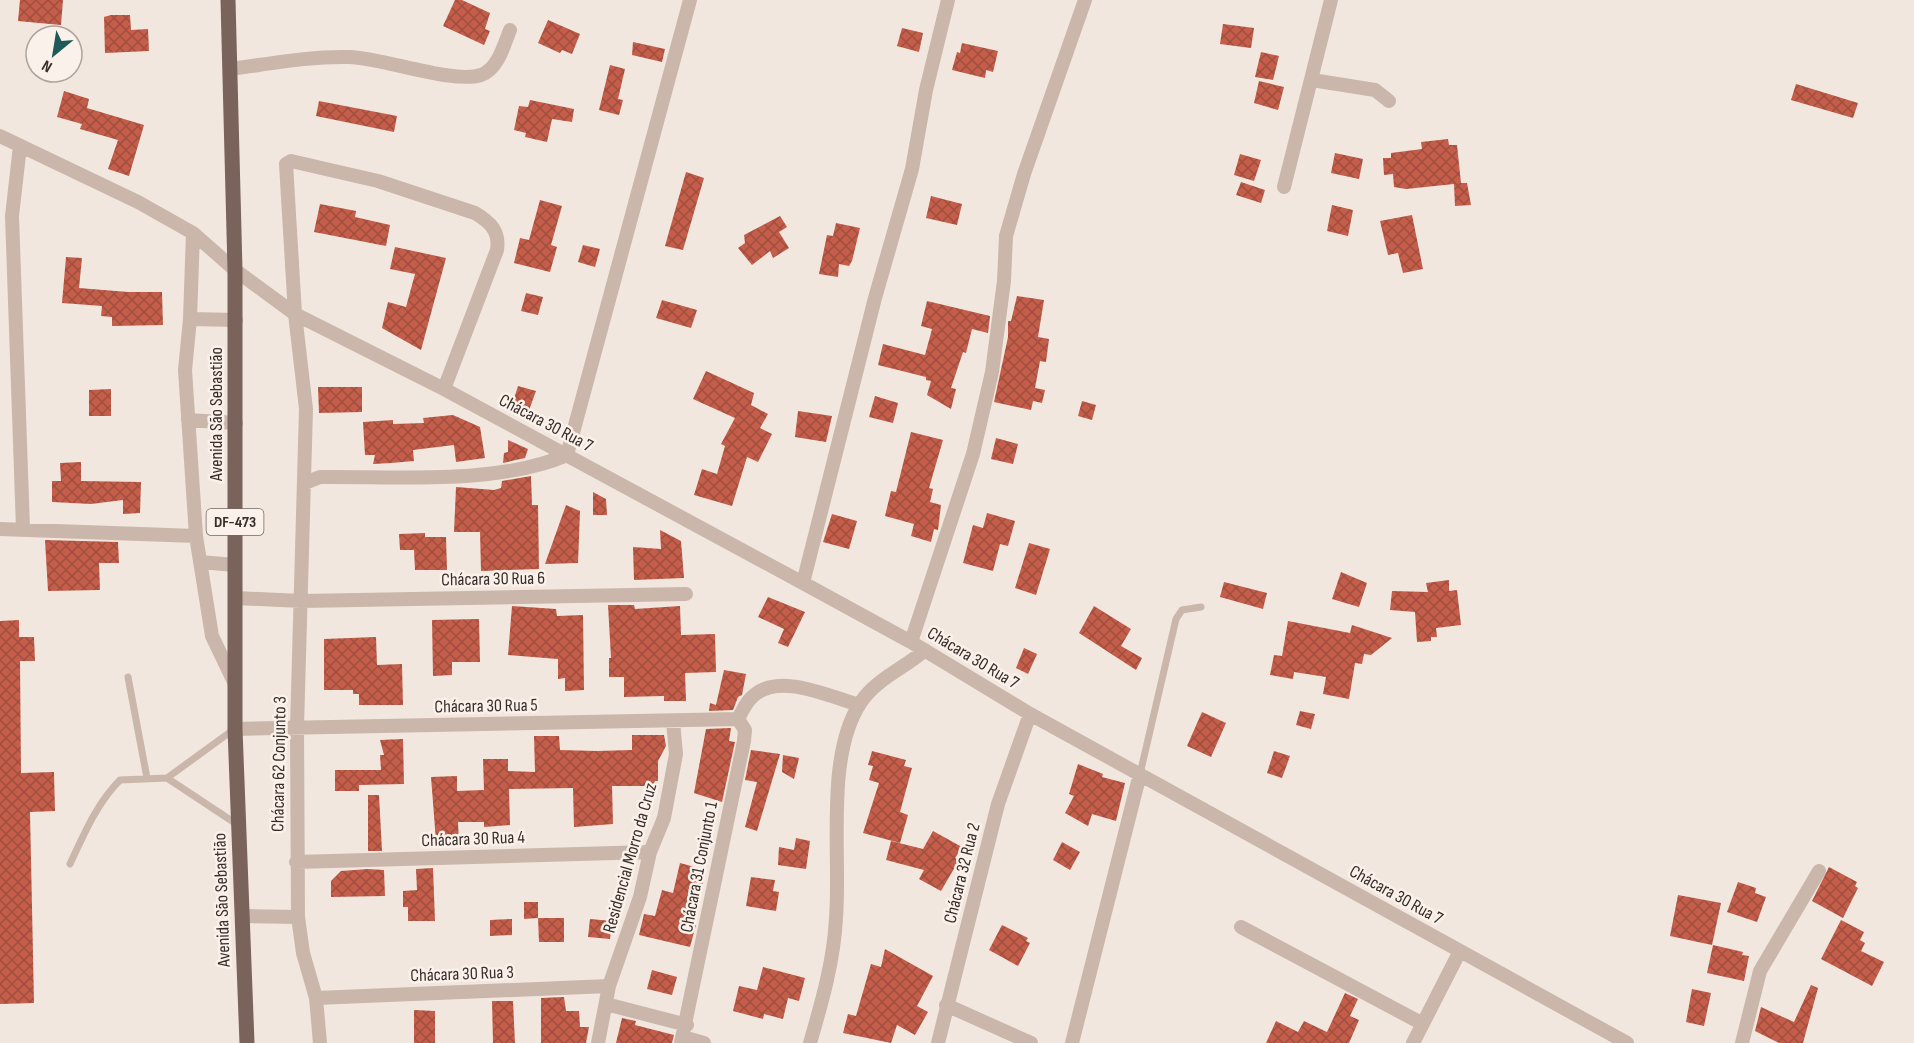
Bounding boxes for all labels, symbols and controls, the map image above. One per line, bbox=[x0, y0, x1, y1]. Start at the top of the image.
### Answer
north arrow bbox=[24, 24, 84, 84]
text: N bbox=[39, 55, 56, 76]
street label: Avenida São Sebastião bbox=[206, 347, 227, 482]
street label: Chácara 30 Rua 7 bbox=[496, 390, 597, 457]
road number: DF-473 bbox=[206, 509, 264, 535]
street label: Chácara 30 Rua 6 bbox=[441, 568, 545, 590]
street label: Chácara 30 Rua 7 bbox=[923, 622, 1023, 694]
street label: Chácara 30 Rua 5 bbox=[434, 695, 538, 717]
street label: Chácara 62 Conjunto 3 bbox=[267, 696, 291, 832]
street label: Residencial Morro da Cruz bbox=[599, 780, 662, 935]
street label: Chácara 31 Conjunto 1 bbox=[676, 799, 722, 934]
street label: Chácara 32 Rua 2 bbox=[939, 821, 985, 925]
street label: Chácara 30 Rua 4 bbox=[421, 827, 526, 851]
street label: Avenida São Sebastião bbox=[209, 833, 235, 968]
street label: Chácara 30 Rua 7 bbox=[1346, 861, 1447, 930]
street label: Chácara 30 Rua 3 bbox=[410, 962, 514, 986]

